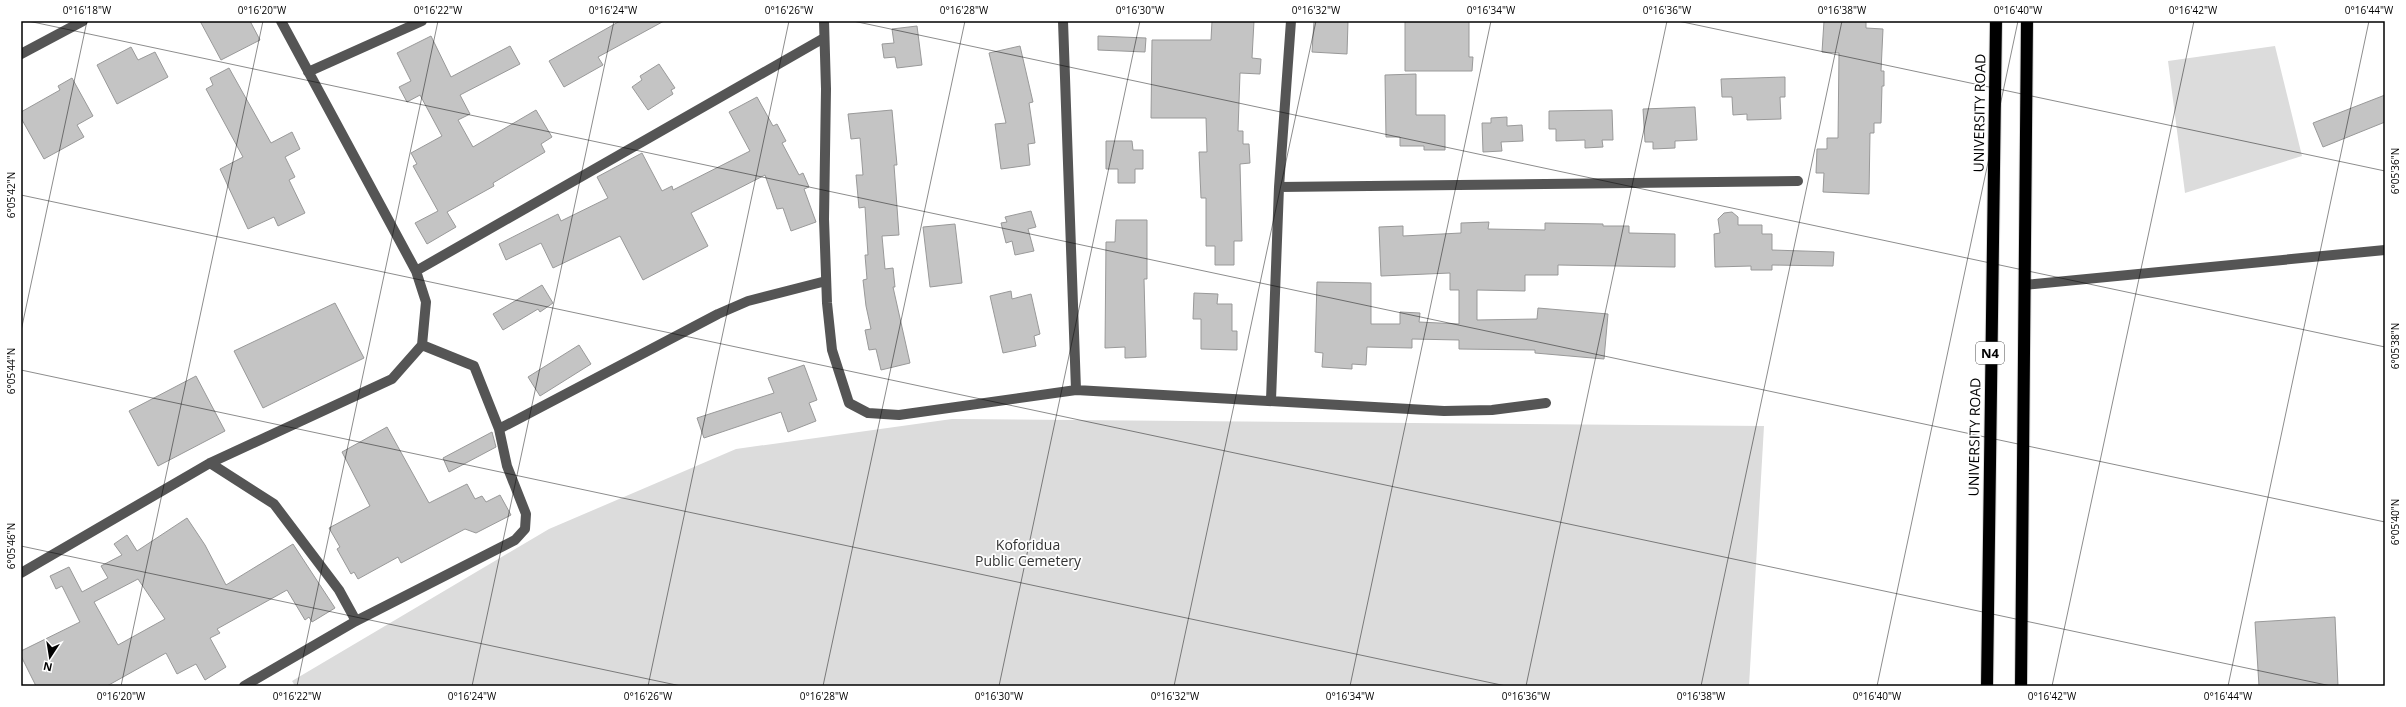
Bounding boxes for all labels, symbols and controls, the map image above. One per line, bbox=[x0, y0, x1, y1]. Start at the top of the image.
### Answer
text: 0°16'18"W bbox=[63, 3, 112, 17]
text: 0°16'20"W bbox=[238, 3, 287, 17]
text: 0°16'22"W bbox=[414, 3, 463, 17]
text: 0°16'24"W bbox=[589, 3, 638, 17]
text: 0°16'26"W bbox=[765, 3, 814, 17]
text: 0°16'28"W bbox=[940, 3, 989, 17]
text: 0°16'30"W bbox=[1116, 3, 1165, 17]
text: 0°16'32"W bbox=[1292, 3, 1341, 17]
text: 0°16'34"W bbox=[1467, 3, 1516, 17]
text: 0°16'36"W bbox=[1643, 3, 1692, 17]
text: 0°16'38"W bbox=[1818, 3, 1867, 17]
text: 0°16'40"W bbox=[1994, 3, 2043, 17]
text: 0°16'42"W bbox=[2169, 3, 2218, 17]
text: 0°16'44"W bbox=[2345, 3, 2394, 17]
street label: UNIVERSITY ROAD bbox=[1968, 53, 1990, 173]
text: 6°05'36"N bbox=[2388, 148, 2402, 194]
text: 6°05'42"N bbox=[4, 172, 18, 218]
text: 6°05'38"N bbox=[2388, 323, 2402, 369]
road number: N4 bbox=[1976, 342, 2004, 364]
text: 6°05'44"N bbox=[4, 348, 18, 394]
street label: UNIVERSITY ROAD bbox=[1963, 377, 1985, 497]
text: 6°05'40"N bbox=[2388, 499, 2402, 545]
text: 6°05'46"N bbox=[4, 523, 18, 569]
park label: Koforidua Public Cemetery bbox=[975, 535, 1082, 570]
north arrow bbox=[30, 637, 70, 677]
text: N bbox=[42, 659, 54, 676]
text: 0°16'20"W bbox=[97, 689, 146, 703]
text: 0°16'22"W bbox=[273, 689, 322, 703]
text: 0°16'24"W bbox=[448, 689, 497, 703]
text: 0°16'26"W bbox=[624, 689, 673, 703]
text: 0°16'28"W bbox=[800, 689, 849, 703]
text: 0°16'30"W bbox=[975, 689, 1024, 703]
text: 0°16'32"W bbox=[1151, 689, 1200, 703]
text: 0°16'34"W bbox=[1326, 689, 1375, 703]
text: 0°16'36"W bbox=[1502, 689, 1551, 703]
text: 0°16'38"W bbox=[1677, 689, 1726, 703]
text: 0°16'40"W bbox=[1853, 689, 1902, 703]
text: 0°16'42"W bbox=[2028, 689, 2077, 703]
text: 0°16'44"W bbox=[2204, 689, 2253, 703]

